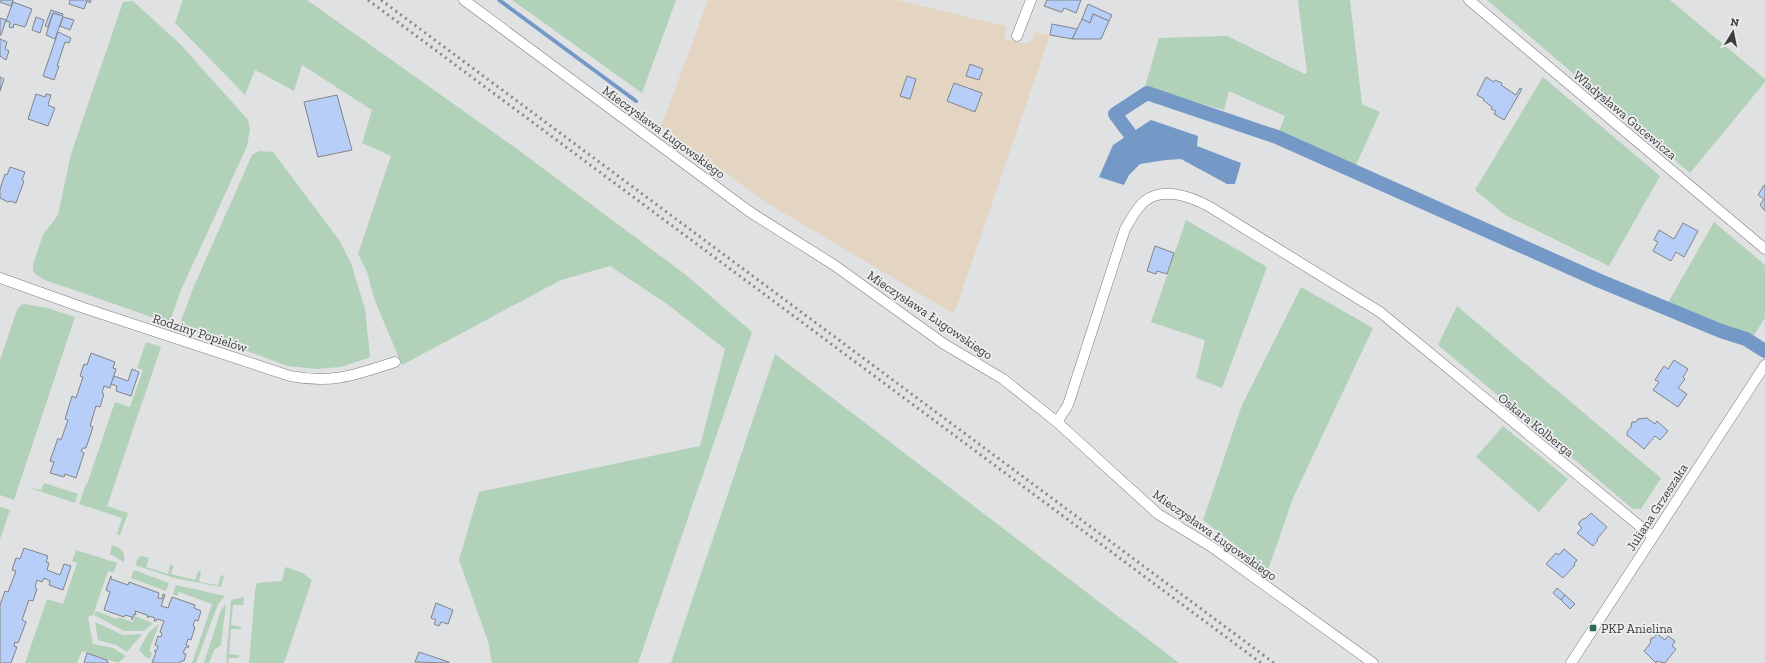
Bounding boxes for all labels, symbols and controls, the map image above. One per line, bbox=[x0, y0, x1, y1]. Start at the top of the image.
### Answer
north arrow bbox=[1713, 12, 1753, 52]
text: N bbox=[1729, 16, 1741, 30]
street label: Władysława Gucewicza bbox=[1570, 67, 1680, 163]
street label: Mieczysława Ługowskiego bbox=[600, 82, 728, 182]
street label: Mieczysława Ługowskiego bbox=[865, 267, 996, 363]
street label: Rodziny Popielów bbox=[151, 311, 249, 355]
street label: Oskara Kolberga bbox=[1495, 390, 1577, 461]
street label: Juliana Grzeszaka bbox=[1623, 460, 1691, 553]
street label: Mieczysława Ługowskiego bbox=[1150, 486, 1280, 584]
place label: PKP Anielina bbox=[1601, 621, 1674, 636]
marker: PKP Anielina bbox=[1588, 623, 1598, 633]

